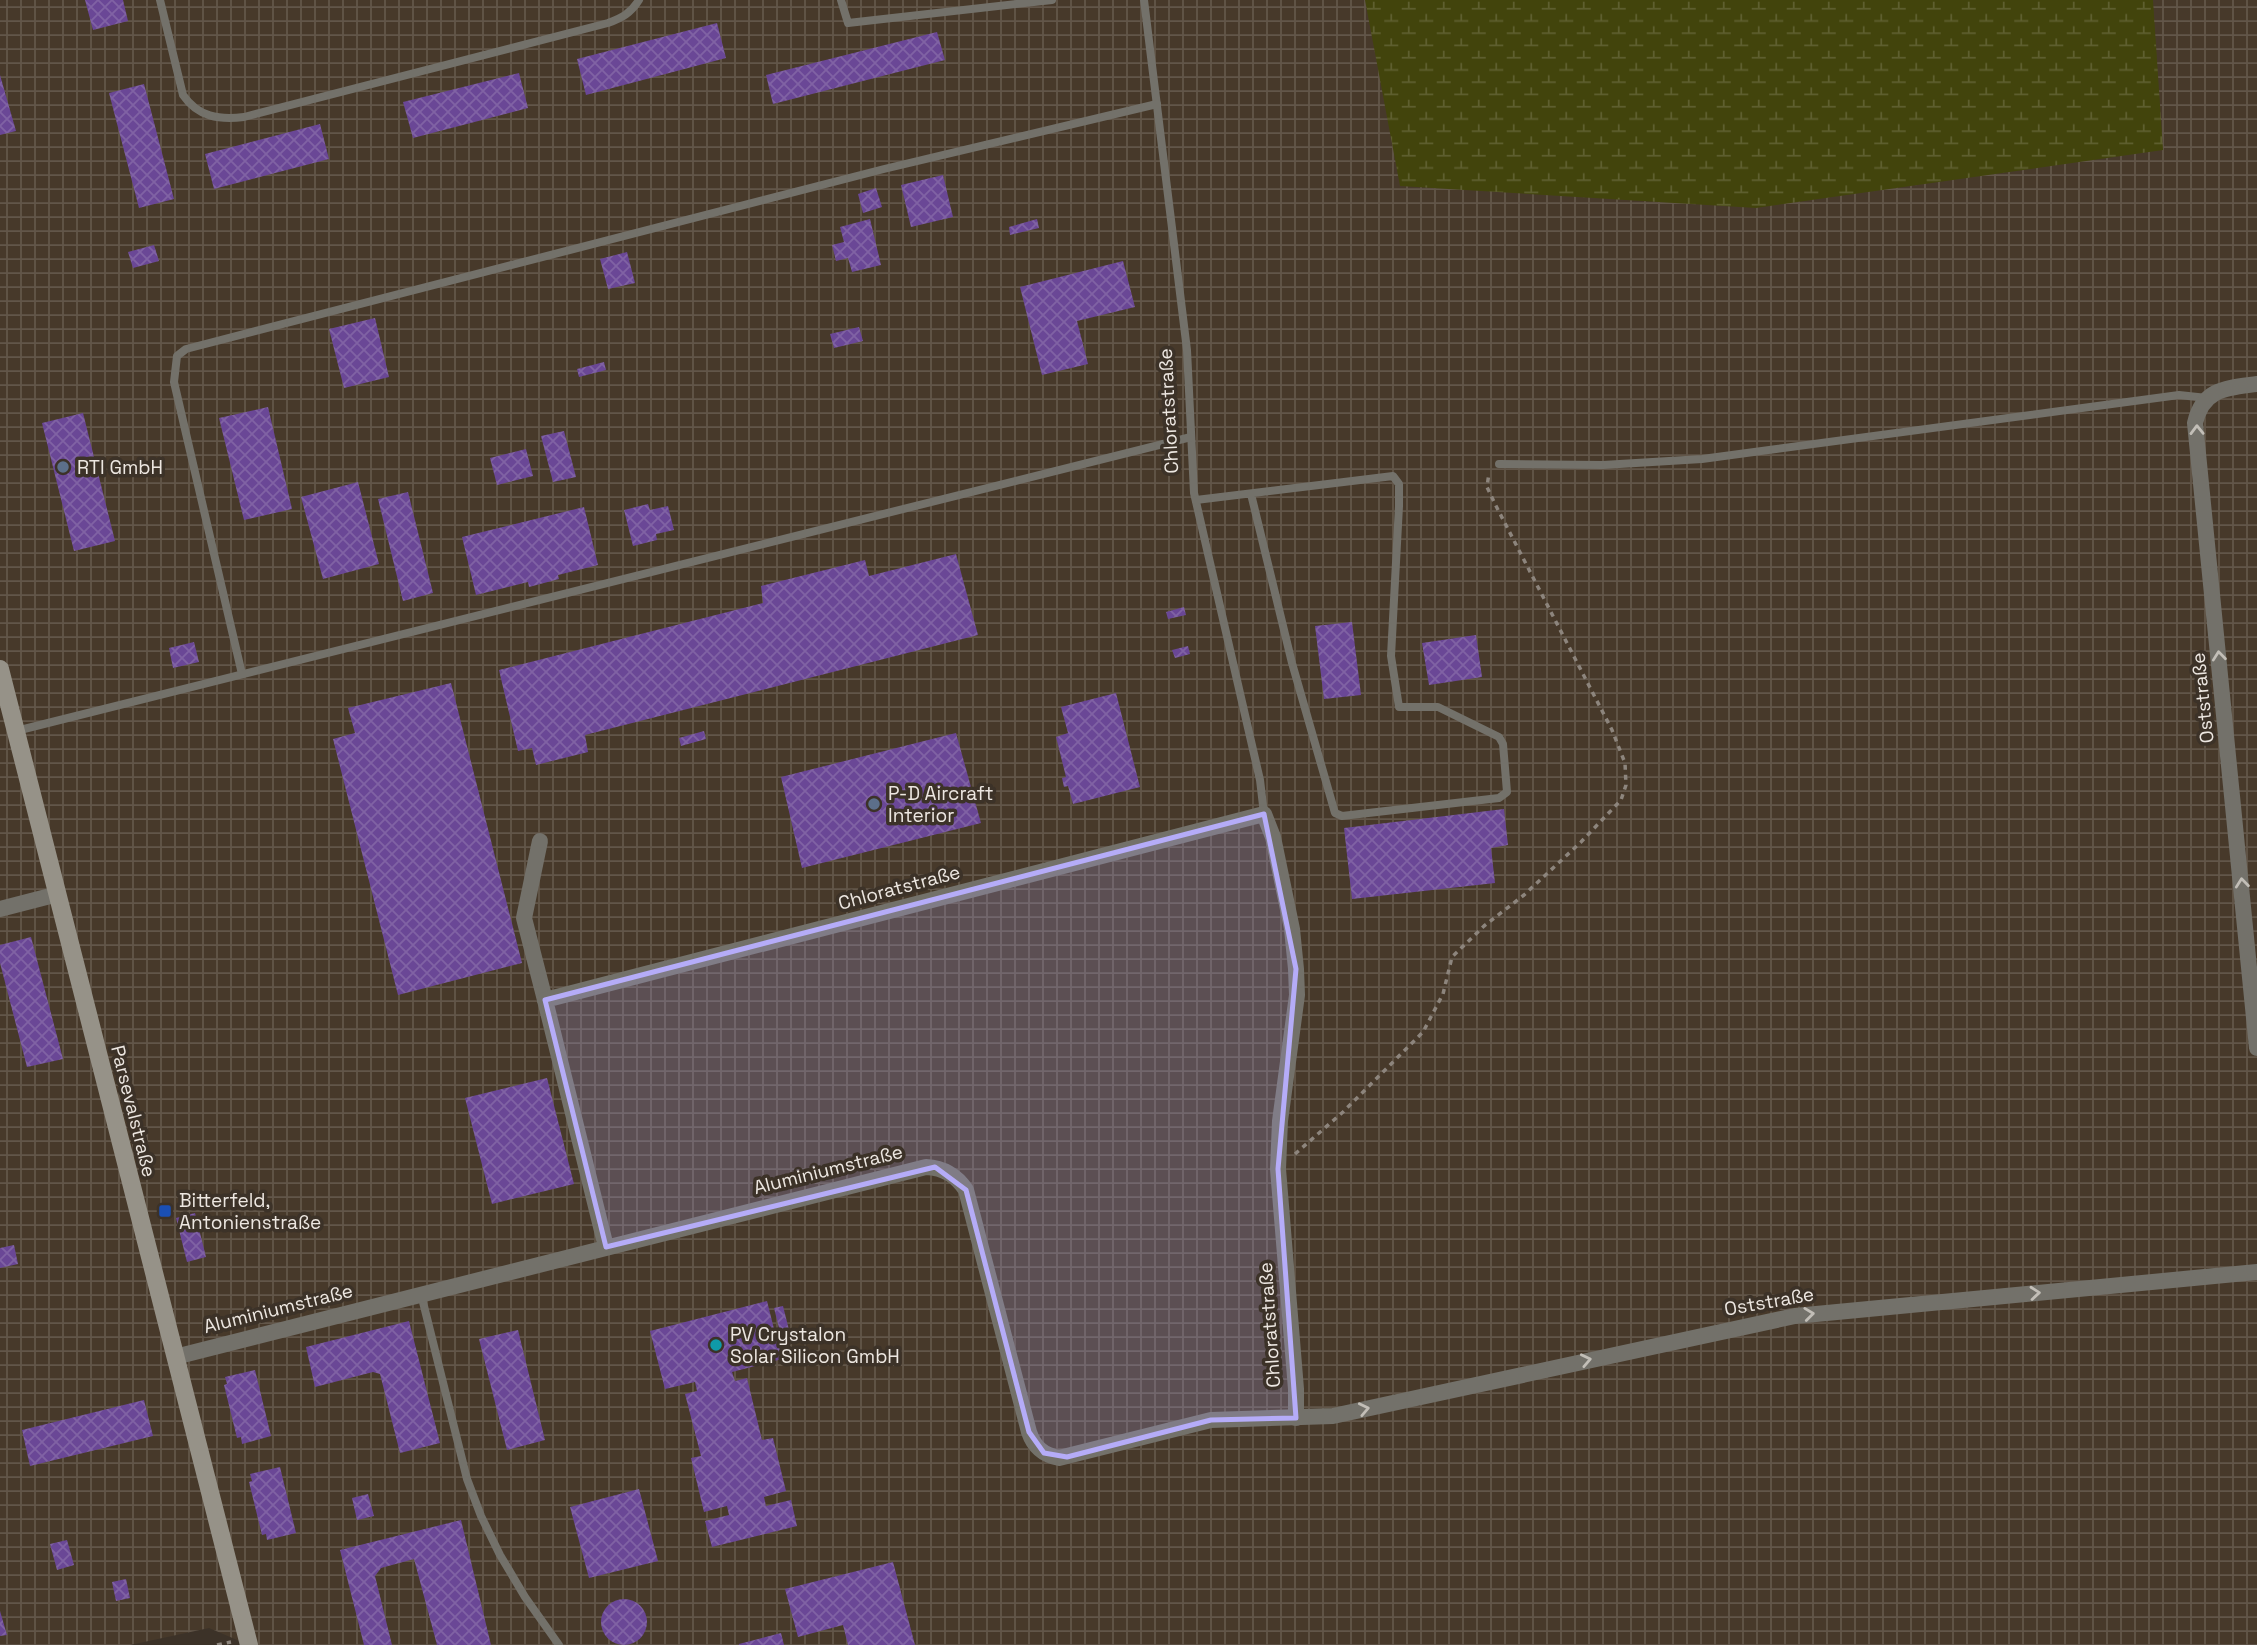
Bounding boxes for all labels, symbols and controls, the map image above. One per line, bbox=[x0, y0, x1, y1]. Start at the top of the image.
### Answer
street label: Chloratstraße bbox=[1153, 348, 1184, 474]
one-way arrow bbox=[2189, 424, 2204, 435]
place label: RTI GmbH bbox=[77, 455, 163, 480]
marker: RTI GmbH bbox=[55, 459, 71, 475]
one-way arrow bbox=[2211, 651, 2226, 662]
street label: Oststraße bbox=[2185, 652, 2220, 744]
place label: P-D Aircraft Interior bbox=[888, 781, 993, 828]
marker: P-D Aircraft Interior bbox=[866, 796, 882, 812]
street label: Chloratstraße bbox=[835, 859, 963, 916]
one-way arrow bbox=[2234, 877, 2249, 889]
street label: Parsevalstraße bbox=[105, 1043, 162, 1180]
street label: Aluminiumstraße bbox=[751, 1139, 905, 1200]
place label: Bitterfeld, Antonienstraße bbox=[179, 1188, 321, 1235]
marker: Bitterfeld, Antonienstraße bbox=[157, 1203, 173, 1219]
street label: Chloratstraße bbox=[1253, 1261, 1286, 1389]
street label: Aluminiumstraße bbox=[201, 1278, 355, 1339]
street label: Oststraße bbox=[1722, 1281, 1816, 1322]
one-way arrow bbox=[2029, 1285, 2041, 1300]
one-way arrow bbox=[1803, 1307, 1814, 1322]
place label: PV Crystalon Solar Silicon GmbH bbox=[730, 1322, 900, 1369]
marker: PV Crystalon Solar Silicon GmbH bbox=[708, 1337, 724, 1353]
one-way arrow bbox=[1580, 1354, 1592, 1368]
one-way arrow bbox=[1358, 1403, 1370, 1417]

